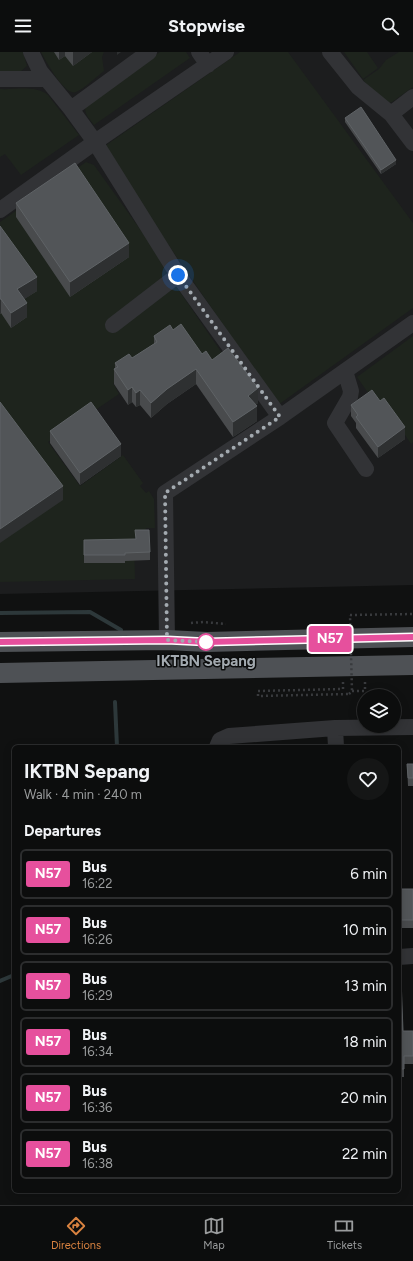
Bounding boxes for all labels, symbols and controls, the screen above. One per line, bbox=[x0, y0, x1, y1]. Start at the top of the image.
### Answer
icon: menu bbox=[12, 15, 34, 37]
text: Stopwise bbox=[168, 15, 245, 37]
icon: search bbox=[379, 15, 401, 37]
your location bbox=[168, 265, 188, 285]
line badge: N57 bbox=[307, 626, 353, 652]
text: N57 bbox=[317, 630, 343, 647]
marker: IKTBN Sepang bbox=[197, 633, 215, 651]
place label: IKTBN Sepang bbox=[156, 652, 256, 670]
map controls bbox=[357, 689, 401, 733]
button: layers bbox=[357, 689, 401, 733]
button: heart bbox=[347, 758, 389, 800]
text: IKTBN Sepang bbox=[24, 760, 150, 783]
text: Walk · 4 min · 240 m bbox=[24, 787, 142, 802]
text: Departures bbox=[24, 822, 101, 840]
text: Bus bbox=[82, 858, 107, 876]
text: N57 bbox=[35, 865, 61, 882]
text: 6 min bbox=[350, 865, 387, 883]
text: 16:22 bbox=[82, 876, 113, 891]
text: Bus bbox=[82, 914, 107, 932]
text: N57 bbox=[35, 921, 61, 938]
text: 10 min bbox=[343, 921, 387, 939]
text: 16:26 bbox=[82, 932, 113, 947]
text: Bus bbox=[82, 970, 107, 988]
text: N57 bbox=[35, 977, 61, 994]
text: 13 min bbox=[344, 977, 387, 995]
text: 16:29 bbox=[82, 988, 113, 1003]
text: Bus bbox=[82, 1026, 107, 1044]
text: N57 bbox=[35, 1033, 61, 1050]
text: 18 min bbox=[343, 1033, 387, 1051]
text: 16:34 bbox=[82, 1044, 113, 1059]
text: Bus bbox=[82, 1082, 107, 1100]
text: N57 bbox=[35, 1089, 61, 1106]
text: 20 min bbox=[341, 1089, 387, 1107]
text: 16:36 bbox=[82, 1100, 112, 1115]
text: Bus bbox=[82, 1138, 107, 1156]
text: N57 bbox=[35, 1145, 61, 1162]
text: 22 min bbox=[342, 1145, 387, 1163]
text: 16:38 bbox=[82, 1156, 113, 1171]
tab: Directions bbox=[51, 1215, 101, 1252]
tab: Map bbox=[203, 1215, 225, 1252]
tab: Tickets bbox=[327, 1215, 362, 1252]

